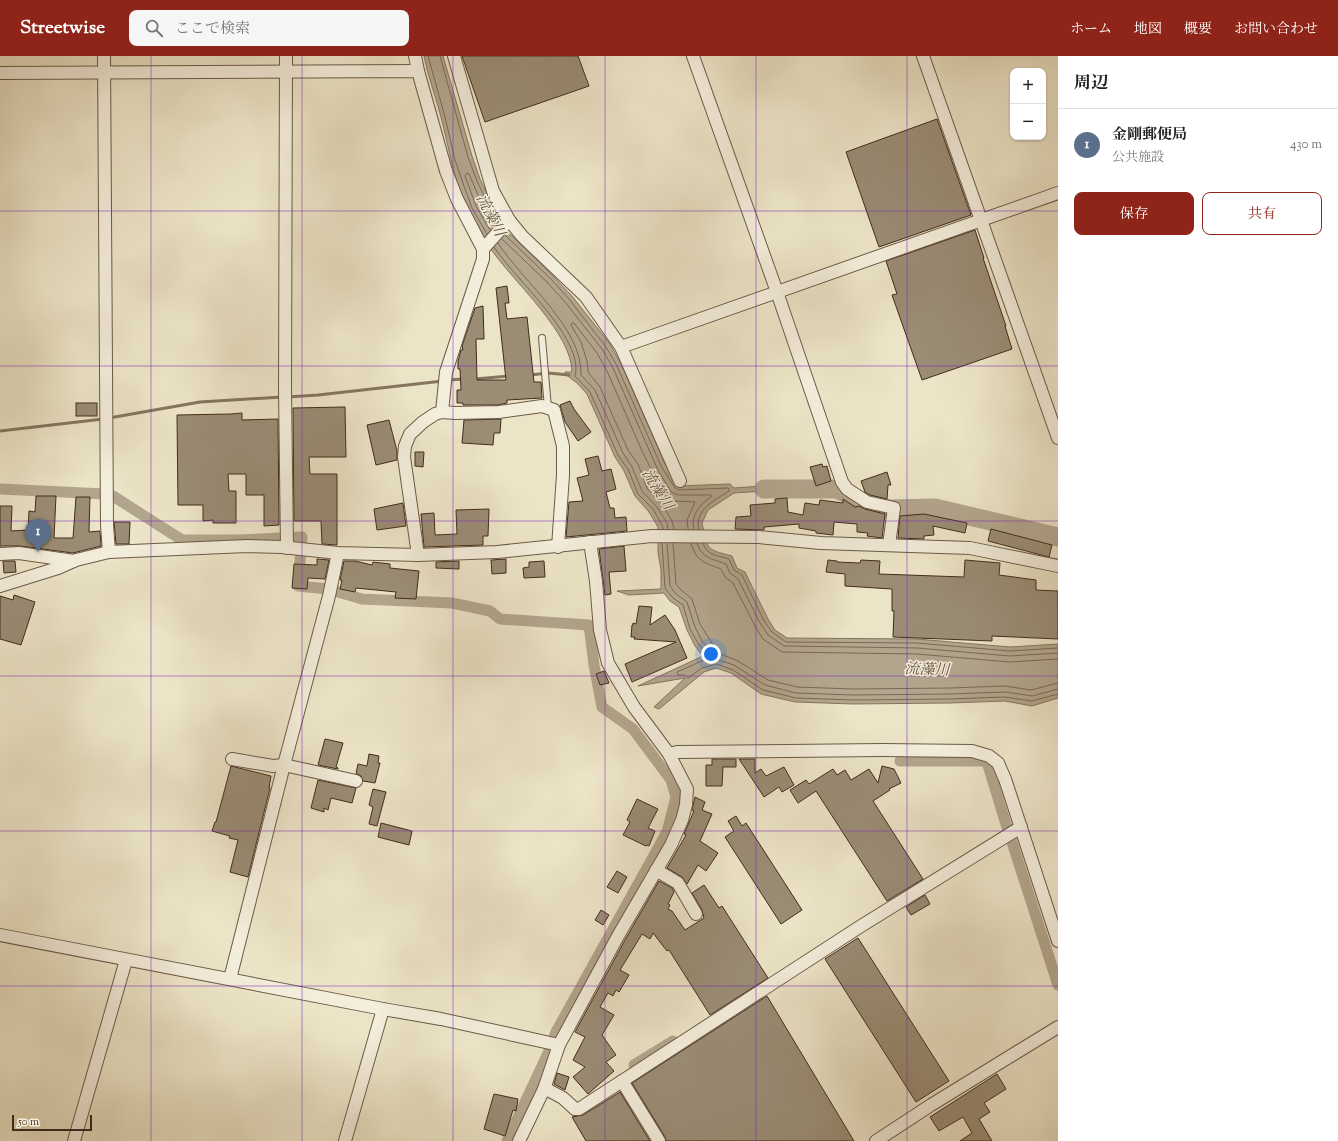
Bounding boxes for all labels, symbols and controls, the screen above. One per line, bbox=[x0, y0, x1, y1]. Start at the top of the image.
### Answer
search box bbox=[129, 10, 409, 46]
text: Streetwise bbox=[20, 15, 105, 42]
icon: search bbox=[143, 17, 165, 39]
text: ここで検索 bbox=[175, 19, 250, 40]
text: ホーム bbox=[1070, 20, 1112, 40]
text: 地図 bbox=[1134, 20, 1162, 40]
text: 概要 bbox=[1184, 20, 1212, 40]
text: お問い合わせ bbox=[1234, 20, 1318, 40]
map controls bbox=[1010, 68, 1046, 140]
button: + bbox=[1010, 68, 1046, 104]
text: 周辺 bbox=[1074, 72, 1108, 96]
button: − bbox=[1010, 104, 1046, 140]
text: 金剛郵便局 bbox=[1112, 125, 1187, 146]
text: 1 bbox=[1085, 136, 1089, 154]
text: 430 m bbox=[1290, 136, 1322, 154]
text: 公共施設 bbox=[1112, 149, 1164, 167]
water label: 流藻川 bbox=[470, 191, 510, 242]
button: 保存 bbox=[1074, 192, 1194, 235]
button: 共有 bbox=[1202, 192, 1322, 235]
water label: 流藻川 bbox=[636, 465, 679, 516]
pin: 1 bbox=[25, 519, 51, 552]
your location bbox=[701, 644, 721, 664]
water label: 流藻川 bbox=[904, 659, 952, 682]
scale bar bbox=[12, 1113, 92, 1132]
text: 50 m bbox=[18, 1114, 39, 1130]

